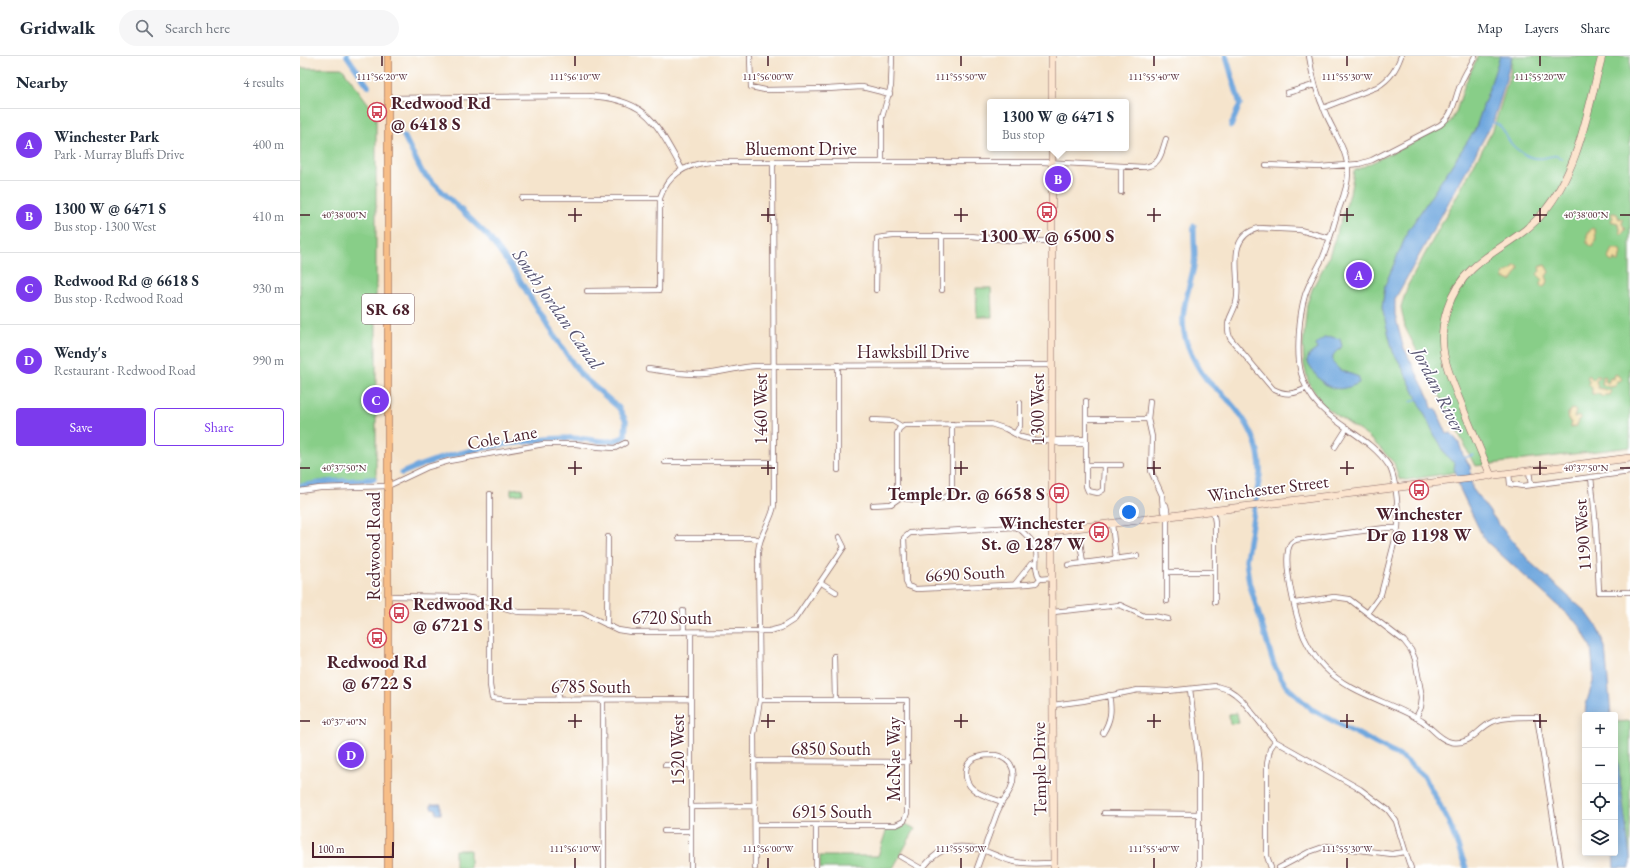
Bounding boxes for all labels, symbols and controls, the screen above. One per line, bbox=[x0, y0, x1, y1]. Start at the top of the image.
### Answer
search box bbox=[119, 10, 399, 46]
text: Gridwalk bbox=[20, 15, 95, 40]
icon: search bbox=[133, 17, 155, 39]
text: Search here bbox=[165, 18, 230, 37]
text: Map bbox=[1477, 19, 1502, 37]
text: Layers bbox=[1524, 19, 1559, 37]
text: Share bbox=[1581, 19, 1610, 37]
text: 111°56'20"W bbox=[357, 70, 408, 83]
text: 111°56'10"W bbox=[550, 70, 601, 83]
text: 111°56'00"W bbox=[743, 70, 794, 83]
text: 111°55'50"W bbox=[936, 70, 987, 83]
text: 111°55'40"W bbox=[1129, 70, 1180, 83]
text: 111°55'30"W bbox=[1322, 70, 1373, 83]
text: 111°55'20"W bbox=[1515, 70, 1566, 83]
text: Nearby bbox=[16, 71, 68, 93]
text: 4 results bbox=[243, 74, 284, 91]
place label: Redwood Rd @ 6418 S bbox=[391, 91, 491, 135]
popup bbox=[987, 99, 1129, 151]
bus stop icon: Redwood Rd @ 6418 S bbox=[366, 101, 388, 123]
text: 1300 W @ 6471 S bbox=[1002, 107, 1114, 126]
text: Bus stop bbox=[1002, 126, 1045, 143]
text: Winchester Park bbox=[54, 127, 159, 146]
text: A bbox=[24, 136, 34, 153]
text: 400 m bbox=[253, 136, 284, 153]
street label: Bluemont Drive bbox=[745, 137, 857, 160]
text: Park · Murray Bluffs Drive bbox=[54, 146, 184, 163]
pin: B bbox=[1045, 164, 1071, 194]
text: 1300 W @ 6471 S bbox=[54, 199, 166, 218]
bus stop icon: 1300 W @ 6500 S bbox=[1036, 201, 1058, 223]
text: B bbox=[25, 208, 33, 225]
text: 410 m bbox=[253, 208, 284, 225]
text: 40°38'00"N bbox=[322, 208, 367, 221]
text: 40°38'00"N bbox=[1564, 208, 1609, 221]
text: Bus stop · 1300 West bbox=[54, 218, 156, 235]
place label: 1300 W @ 6500 S bbox=[980, 224, 1114, 247]
water label: South Jordan Canal bbox=[506, 243, 609, 375]
pin: A bbox=[1346, 260, 1372, 290]
text: Redwood Rd @ 6618 S bbox=[54, 271, 199, 290]
text: C bbox=[24, 280, 34, 297]
text: 930 m bbox=[253, 280, 284, 297]
text: Bus stop · Redwood Road bbox=[54, 290, 183, 307]
road number: SR 68 bbox=[362, 294, 414, 324]
water label: Jordan River bbox=[1405, 339, 1472, 438]
street label: Hawksbill Drive bbox=[857, 340, 969, 363]
text: Wendy's bbox=[54, 343, 107, 362]
text: D bbox=[24, 352, 34, 369]
text: 990 m bbox=[253, 352, 284, 369]
text: Restaurant · Redwood Road bbox=[54, 362, 196, 379]
street label: 1460 West bbox=[749, 373, 772, 445]
street label: 1300 West bbox=[1026, 373, 1049, 445]
pin: C bbox=[363, 385, 389, 415]
button: Save bbox=[16, 408, 146, 446]
button: Share bbox=[154, 408, 284, 446]
street label: Cole Lane bbox=[465, 420, 539, 454]
text: 40°37'50"N bbox=[322, 461, 367, 474]
text: 40°37'50"N bbox=[1564, 461, 1609, 474]
street label: Winchester Street bbox=[1206, 469, 1330, 507]
bus stop icon: Winchester Dr @ 1198 W bbox=[1408, 479, 1430, 501]
place label: Temple Dr. @ 6658 S bbox=[887, 482, 1045, 505]
bus stop icon: Temple Dr. @ 6658 S bbox=[1048, 482, 1070, 504]
street label: Redwood Road bbox=[362, 491, 385, 600]
street label: 1190 West bbox=[1568, 498, 1596, 571]
your location bbox=[1119, 502, 1139, 522]
place label: Winchester Dr @ 1198 W bbox=[1367, 502, 1472, 546]
place label: Winchester St. @ 1287 W bbox=[982, 511, 1086, 555]
bus stop icon: Winchester St. @ 1287 W bbox=[1088, 521, 1110, 543]
street label: 6690 South bbox=[925, 559, 1005, 587]
place label: Redwood Rd @ 6721 S bbox=[413, 592, 513, 636]
bus stop icon: Redwood Rd @ 6721 S bbox=[388, 602, 410, 624]
street label: 6720 South bbox=[632, 606, 712, 629]
bus stop icon: Redwood Rd @ 6722 S bbox=[366, 627, 388, 649]
place label: Redwood Rd @ 6722 S bbox=[327, 650, 427, 694]
street label: 6785 South bbox=[551, 675, 631, 698]
map controls bbox=[1582, 712, 1618, 856]
button: + bbox=[1582, 712, 1618, 748]
street label: 1520 West bbox=[666, 714, 689, 786]
text: 40°37'40"N bbox=[322, 715, 367, 728]
street label: McNae Way bbox=[882, 716, 905, 801]
street label: Temple Drive bbox=[1027, 722, 1051, 816]
street label: 6850 South bbox=[791, 737, 871, 760]
pin: D bbox=[338, 740, 364, 770]
button: − bbox=[1582, 748, 1618, 784]
button: locate bbox=[1582, 784, 1618, 820]
street label: 6915 South bbox=[792, 800, 872, 823]
button: layers bbox=[1582, 820, 1618, 856]
scale bar bbox=[312, 840, 394, 859]
text: 100 m bbox=[318, 842, 345, 856]
text: 111°56'10"W bbox=[550, 842, 601, 855]
text: 111°56'00"W bbox=[743, 842, 794, 855]
text: 111°55'50"W bbox=[936, 842, 987, 855]
text: 111°55'40"W bbox=[1129, 842, 1180, 855]
text: 111°55'30"W bbox=[1322, 842, 1373, 855]

